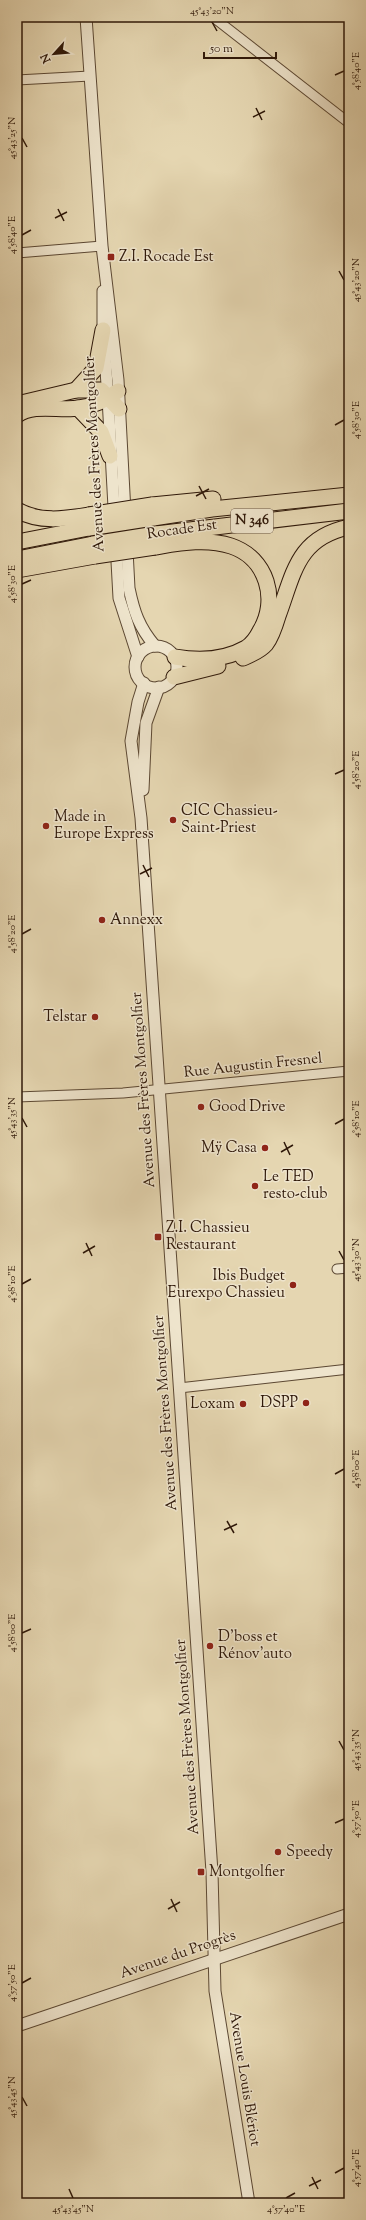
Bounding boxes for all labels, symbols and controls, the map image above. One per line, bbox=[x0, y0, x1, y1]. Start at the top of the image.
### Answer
text: 45°43'20"N bbox=[190, 4, 234, 19]
north arrow bbox=[34, 34, 74, 74]
scale bar bbox=[204, 34, 276, 60]
text: 50 m bbox=[209, 40, 233, 58]
text: N bbox=[37, 50, 56, 67]
text: 4°58'40"E bbox=[349, 52, 364, 90]
text: 45°43'25"N bbox=[5, 117, 20, 159]
text: 4°58'40"E bbox=[5, 216, 20, 254]
place label: Z.I. Rocade Est bbox=[119, 247, 214, 268]
marker: Z.I. Rocade Est bbox=[106, 252, 116, 262]
text: 45°43'20"N bbox=[349, 258, 364, 302]
street label: Avenue des Frères Montgolfier bbox=[79, 355, 111, 552]
text: 4°58'30"E bbox=[349, 401, 364, 439]
road number: N 346 bbox=[231, 509, 273, 533]
street label: Rocade Est bbox=[146, 515, 218, 545]
text: 4°58'30"E bbox=[5, 565, 20, 603]
text: 4°58'20"E bbox=[349, 751, 364, 789]
place label: CIC Chassieu- Saint-Priest bbox=[181, 801, 278, 839]
place label: Made in Europe Express bbox=[54, 807, 154, 845]
marker: CIC Chassieu- Saint-Priest bbox=[168, 815, 178, 825]
marker: Made in Europe Express bbox=[41, 821, 51, 831]
place label: Annexx bbox=[110, 910, 163, 931]
text: 4°58'20"E bbox=[5, 915, 20, 953]
marker: Annexx bbox=[97, 915, 107, 925]
street label: Avenue des Frères Montgolfier bbox=[127, 991, 161, 1189]
place label: Telstar bbox=[43, 1007, 87, 1028]
marker: Telstar bbox=[90, 1012, 100, 1022]
street label: Rue Augustin Fresnel bbox=[183, 1048, 323, 1084]
text: 45°43'35"N bbox=[5, 1097, 20, 1139]
place label: Good Drive bbox=[209, 1097, 285, 1118]
text: 4°58'10"E bbox=[349, 1100, 364, 1138]
marker: Good Drive bbox=[196, 1102, 206, 1112]
place label: Mÿ Casa bbox=[201, 1138, 257, 1159]
marker: Mÿ Casa bbox=[260, 1143, 270, 1153]
place label: Le TED resto-club bbox=[263, 1167, 327, 1205]
marker: Le TED resto-club bbox=[250, 1181, 260, 1191]
place label: Z.I. Chassieu Restaurant bbox=[166, 1218, 250, 1256]
marker: Z.I. Chassieu Restaurant bbox=[153, 1232, 163, 1242]
text: 45°43'30"N bbox=[349, 1238, 364, 1282]
text: 4°58'10"E bbox=[5, 1265, 20, 1303]
place label: Ibis Budget Eurexpo Chassieu bbox=[168, 1266, 285, 1304]
marker: Ibis Budget Eurexpo Chassieu bbox=[288, 1280, 298, 1290]
street label: Avenue des Frères Montgolfier bbox=[149, 1314, 183, 1512]
place label: DSPP bbox=[260, 1393, 299, 1414]
place label: Loxam bbox=[190, 1394, 236, 1415]
marker: DSPP bbox=[301, 1398, 311, 1408]
marker: Loxam bbox=[238, 1399, 248, 1409]
text: 4°58'00"E bbox=[349, 1450, 364, 1488]
text: 4°58'00"E bbox=[5, 1614, 20, 1652]
place label: D'boss et Rénov'auto bbox=[218, 1627, 292, 1665]
street label: Avenue des Frères Montgolfier bbox=[171, 1638, 205, 1836]
marker: D'boss et Rénov'auto bbox=[205, 1641, 215, 1651]
text: 45°43'35"N bbox=[349, 1729, 364, 1771]
text: 4°57'50"E bbox=[349, 1800, 364, 1838]
place label: Speedy bbox=[286, 1842, 334, 1863]
marker: Speedy bbox=[273, 1847, 283, 1857]
place label: Montgolfier bbox=[209, 1862, 285, 1883]
marker: Montgolfier bbox=[196, 1867, 206, 1877]
street label: Avenue du Progrès bbox=[117, 1925, 239, 1985]
text: 4°57'50"E bbox=[5, 1964, 20, 2002]
street label: Avenue Louis Blériot bbox=[223, 2010, 265, 2148]
text: 45°43'45"N bbox=[5, 2076, 20, 2118]
text: 4°57'40"E bbox=[349, 2149, 364, 2187]
text: 45°43'45"N bbox=[52, 2202, 94, 2217]
text: 4°57'40"E bbox=[267, 2202, 305, 2217]

